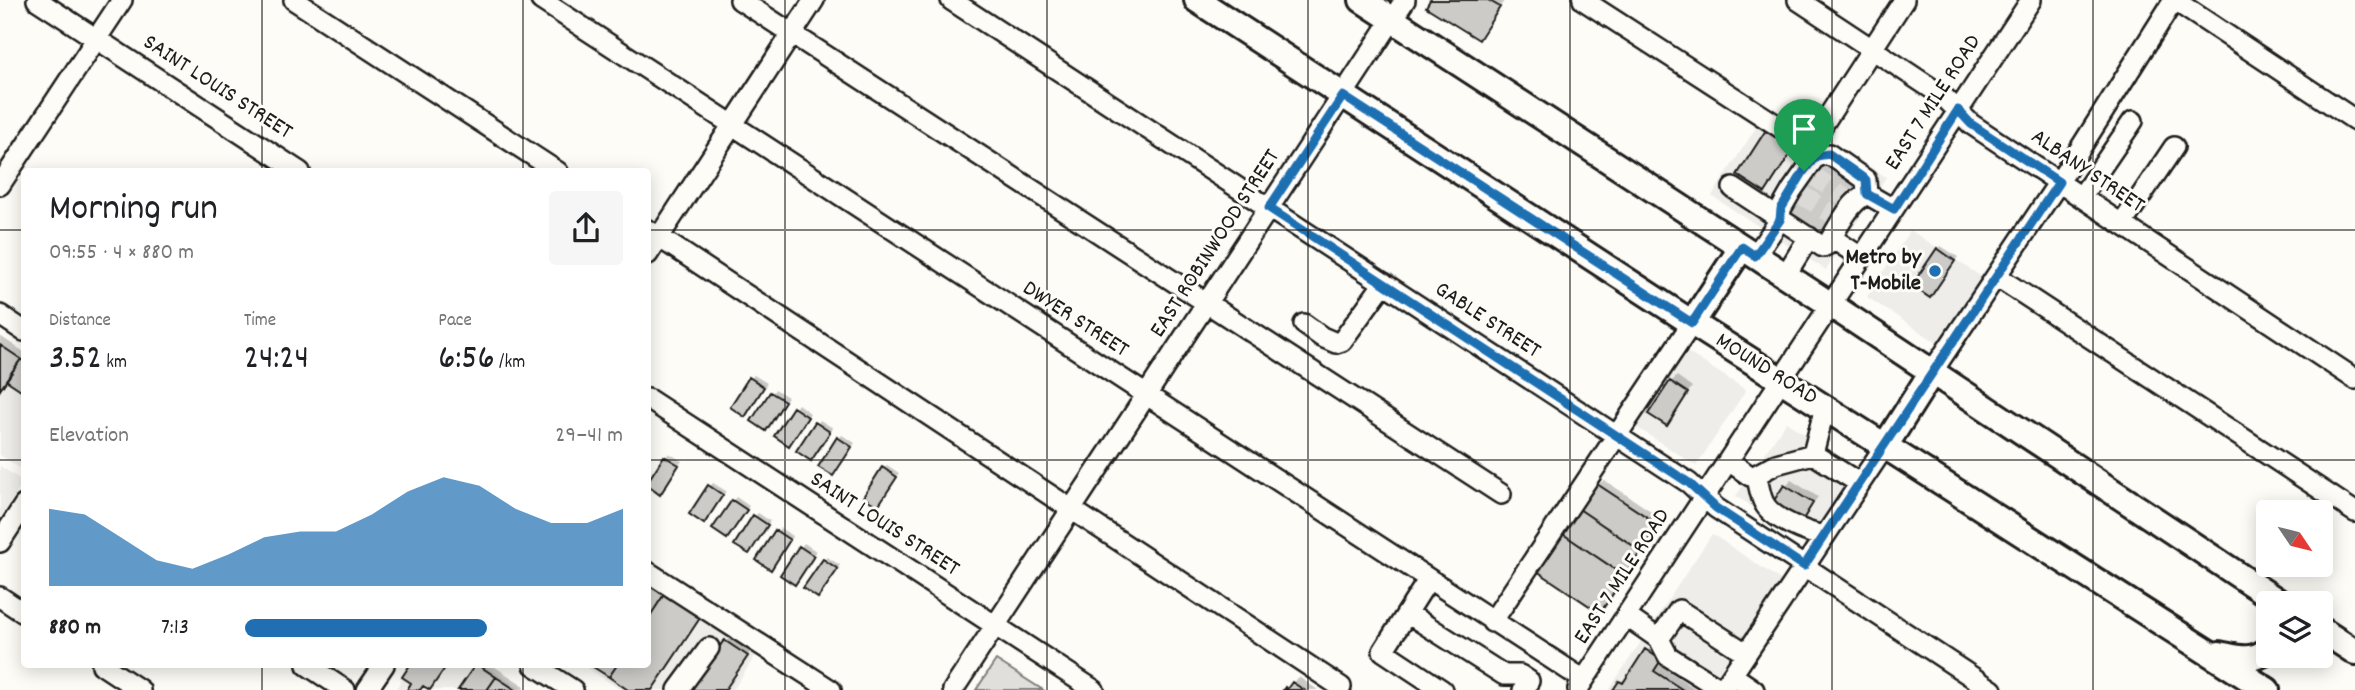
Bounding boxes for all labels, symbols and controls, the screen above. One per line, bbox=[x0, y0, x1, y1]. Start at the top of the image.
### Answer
street label: SAINT LOUIS STREET bbox=[136, 27, 298, 149]
street label: EAST 7 MILE ROAD bbox=[1878, 28, 1990, 178]
pin bbox=[1774, 99, 1834, 171]
icon: arrive bbox=[1785, 110, 1823, 148]
street label: ALBANY STREET bbox=[2023, 122, 2151, 222]
street label: EAST ROBINWOOD STREET bbox=[1143, 143, 1289, 345]
text: Morning run bbox=[49, 183, 218, 238]
button: share bbox=[549, 191, 623, 265]
text: 09:55 · 4 × 880 m bbox=[49, 237, 194, 270]
place label: Metro by T-Mobile bbox=[1846, 242, 1923, 301]
marker: Metro by T-Mobile bbox=[1927, 263, 1943, 279]
street label: DWYER STREET bbox=[1015, 273, 1135, 367]
street label: GABLE STREET bbox=[1427, 274, 1547, 368]
text: Distance bbox=[49, 308, 111, 335]
text: Time bbox=[244, 308, 276, 335]
text: Pace bbox=[438, 308, 472, 335]
street label: MOUND ROAD bbox=[1708, 326, 1824, 415]
text: 3.52 bbox=[49, 335, 102, 385]
text: 24:24 bbox=[244, 335, 309, 385]
text: 6:56 bbox=[438, 335, 495, 385]
text: km bbox=[102, 350, 127, 377]
text: /km bbox=[495, 350, 525, 377]
text: Elevation bbox=[49, 420, 129, 453]
text: 29–41 m bbox=[555, 420, 623, 453]
street label: SAINT LOUIS STREET bbox=[803, 464, 965, 586]
north arrow bbox=[2256, 500, 2333, 578]
map controls bbox=[2256, 500, 2333, 668]
street label: EAST 7 MILE ROAD bbox=[1567, 502, 1679, 652]
button: layers bbox=[2256, 591, 2333, 668]
text: 880 m bbox=[49, 612, 101, 645]
text: 7:13 bbox=[161, 612, 189, 645]

